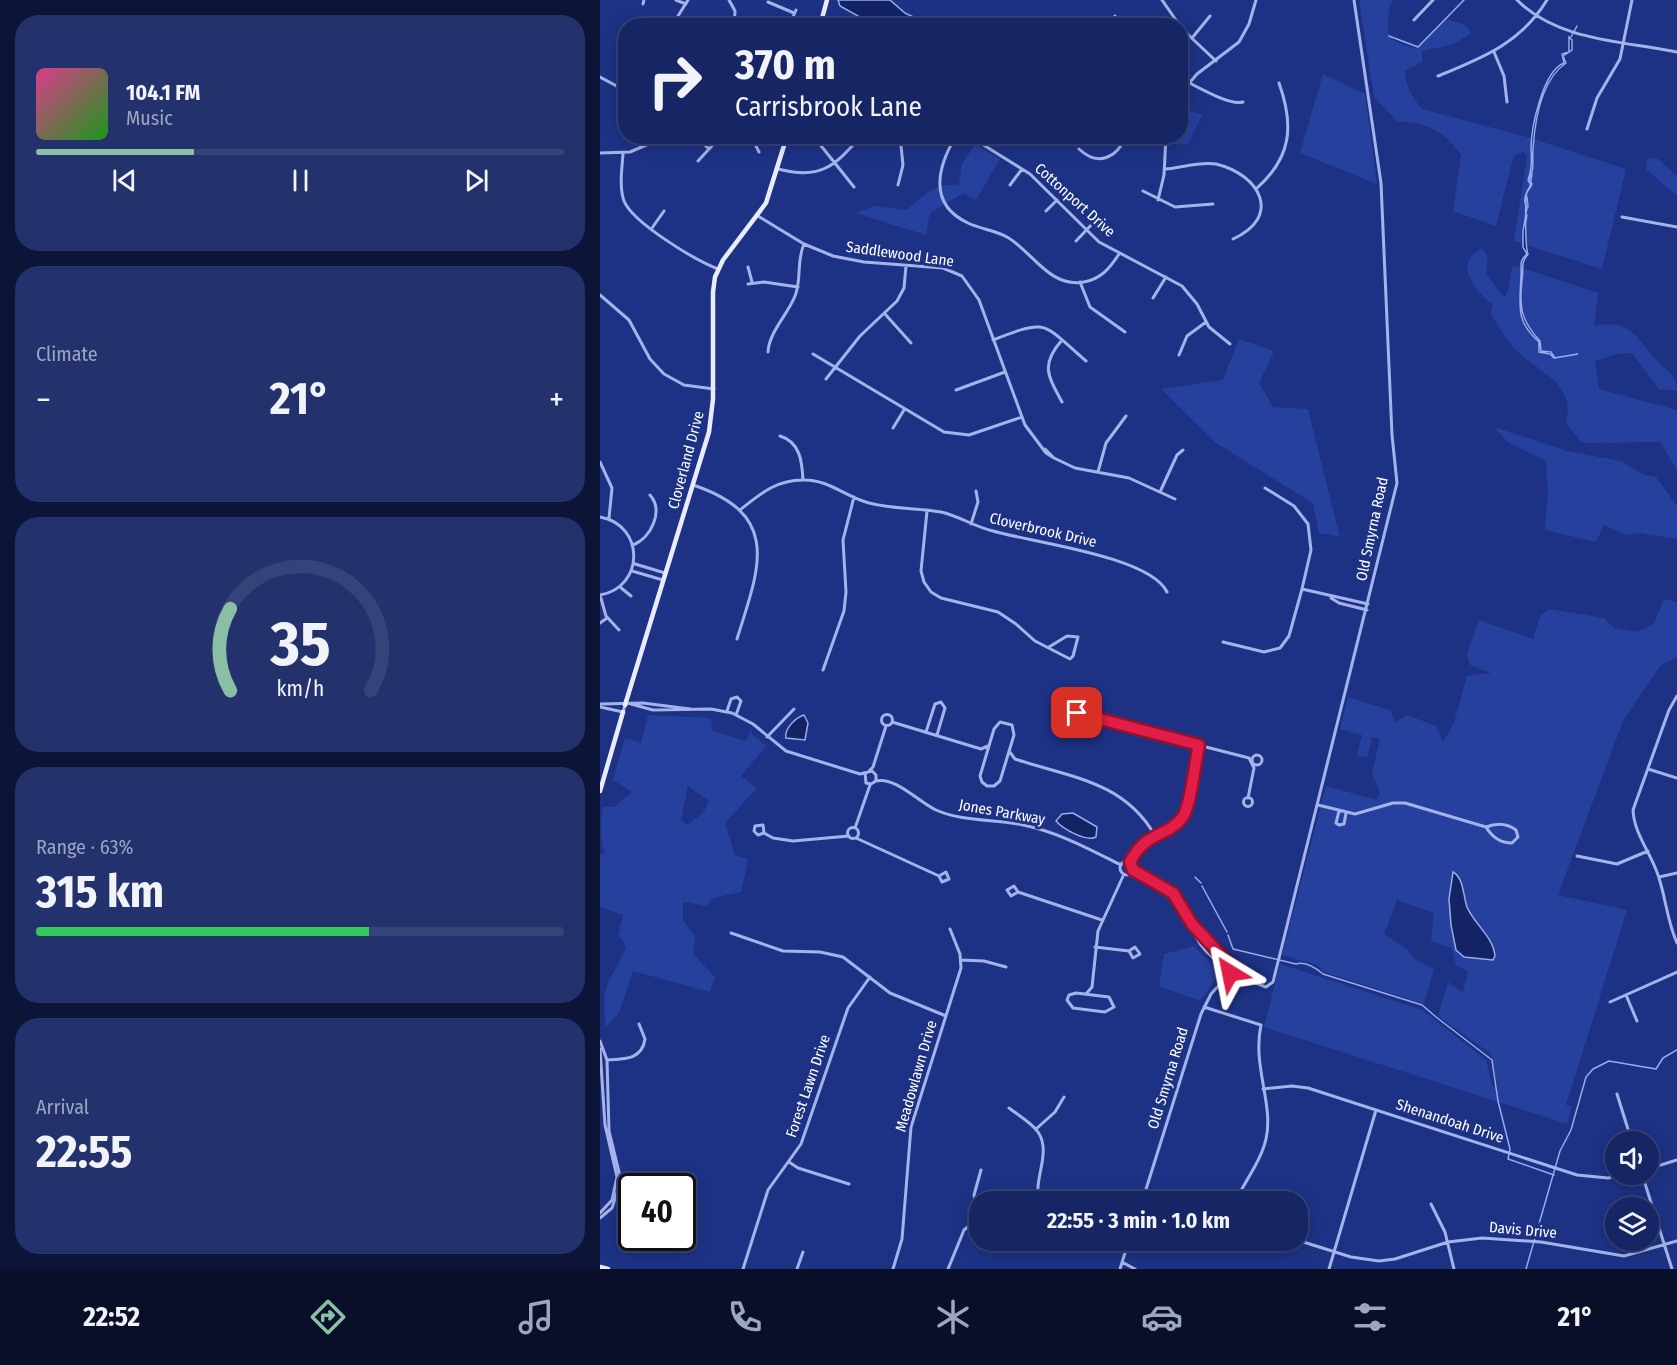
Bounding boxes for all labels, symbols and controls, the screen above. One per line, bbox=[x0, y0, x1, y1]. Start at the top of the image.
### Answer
text: 370 m bbox=[735, 40, 836, 90]
icon: right bbox=[636, 42, 714, 120]
text: 104.1 FM bbox=[126, 79, 200, 106]
text: Carrisbrook Lane bbox=[735, 91, 922, 123]
text: Music bbox=[126, 106, 173, 130]
street label: Cottonport Drive bbox=[1031, 159, 1119, 241]
icon: previous bbox=[108, 164, 141, 197]
icon: pause bbox=[284, 164, 317, 197]
icon: next bbox=[460, 164, 493, 197]
street label: Saddlewood Lane bbox=[845, 238, 955, 270]
text: Climate bbox=[36, 342, 98, 366]
text: 21° bbox=[270, 372, 330, 426]
text: − bbox=[36, 380, 51, 420]
text: + bbox=[549, 380, 564, 420]
street label: Cloverland Drive bbox=[664, 409, 708, 511]
street label: Old Smyrna Road bbox=[1352, 476, 1392, 582]
street label: Cloverbrook Drive bbox=[988, 509, 1098, 551]
text: 35 bbox=[269, 608, 330, 683]
text: km/h bbox=[276, 677, 324, 703]
pin bbox=[1051, 687, 1102, 738]
icon: arrive bbox=[1060, 696, 1093, 729]
street label: Jones Parkway bbox=[957, 796, 1047, 828]
text: Range · 63% bbox=[36, 835, 133, 859]
text: 315 km bbox=[36, 865, 164, 919]
position arrow bbox=[1198, 941, 1262, 1005]
street label: Meadowlawn Drive bbox=[891, 1018, 941, 1134]
street label: Old Smyrna Road bbox=[1144, 1025, 1192, 1131]
street label: Forest Lawn Drive bbox=[782, 1032, 834, 1140]
text: Arrival bbox=[36, 1095, 89, 1119]
street label: Shenandoah Drive bbox=[1394, 1095, 1506, 1147]
text: 22:55 bbox=[36, 1125, 132, 1179]
map controls bbox=[1605, 1131, 1659, 1251]
button: sound bbox=[1605, 1131, 1659, 1185]
speed limit sign: 40 bbox=[618, 1173, 696, 1251]
button: layers bbox=[1605, 1197, 1659, 1251]
text: 22:55 · 3 min · 1.0 km bbox=[1047, 1207, 1230, 1234]
street label: Davis Drive bbox=[1488, 1218, 1558, 1242]
icon: directions bbox=[307, 1296, 349, 1338]
icon: music bbox=[515, 1296, 557, 1338]
icon: phone bbox=[724, 1296, 766, 1338]
icon: climate bbox=[932, 1296, 974, 1338]
icon: car bbox=[1141, 1296, 1183, 1338]
icon: filters bbox=[1349, 1296, 1391, 1338]
text: 22:52 bbox=[83, 1301, 140, 1333]
text: 21° bbox=[1558, 1301, 1594, 1333]

